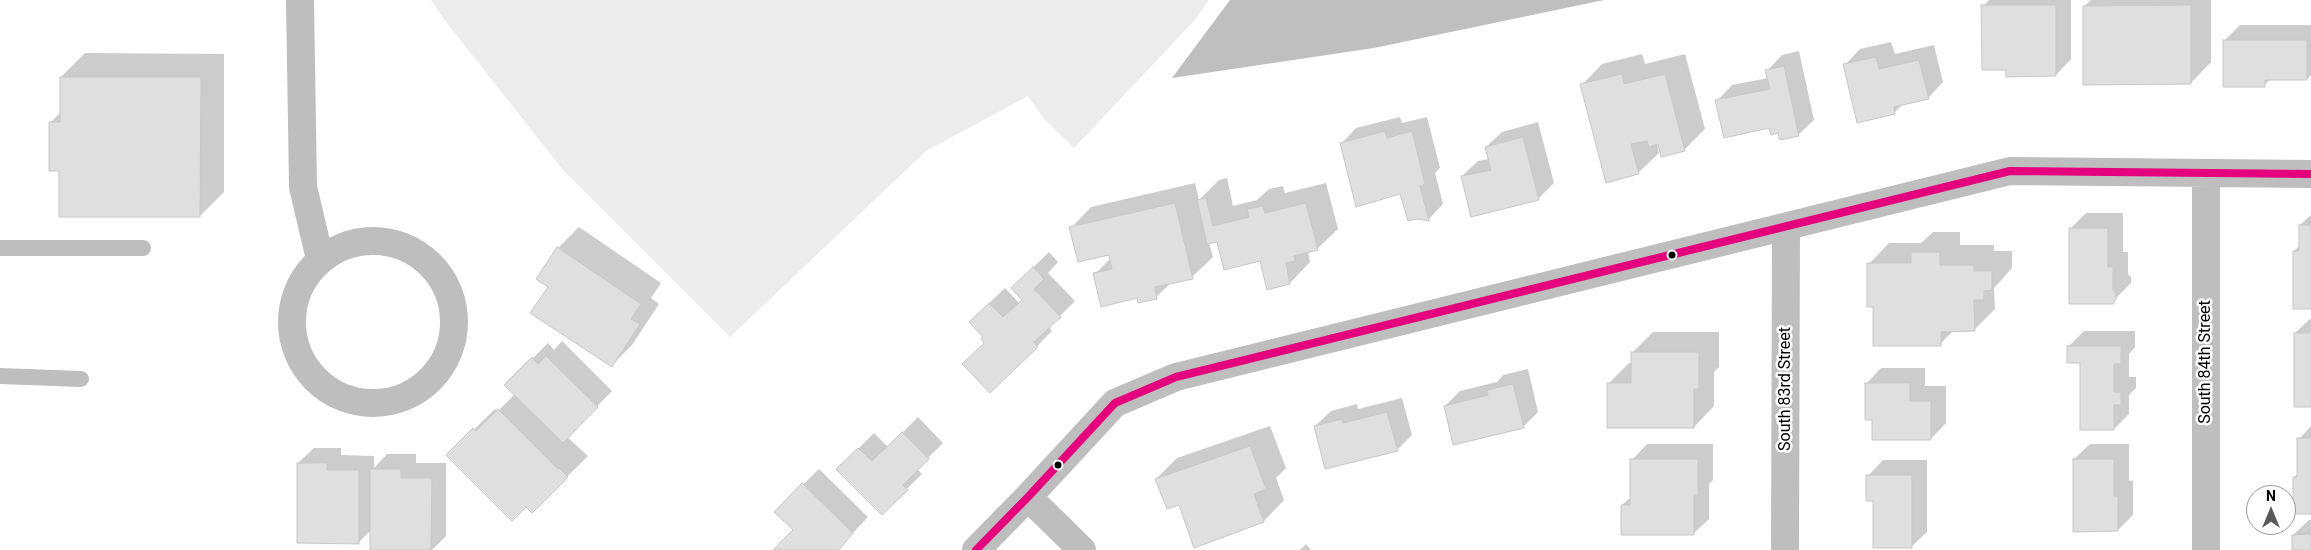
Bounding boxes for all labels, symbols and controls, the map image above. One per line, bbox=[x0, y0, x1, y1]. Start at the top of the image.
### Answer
unlabelled marker bbox=[1667, 250, 1677, 260]
street label: South 84th Street bbox=[2196, 300, 2216, 424]
street label: South 83rd Street bbox=[1776, 327, 1796, 451]
unlabelled marker bbox=[1053, 460, 1063, 470]
north arrow bbox=[2246, 485, 2296, 535]
text: N bbox=[2266, 488, 2276, 504]

